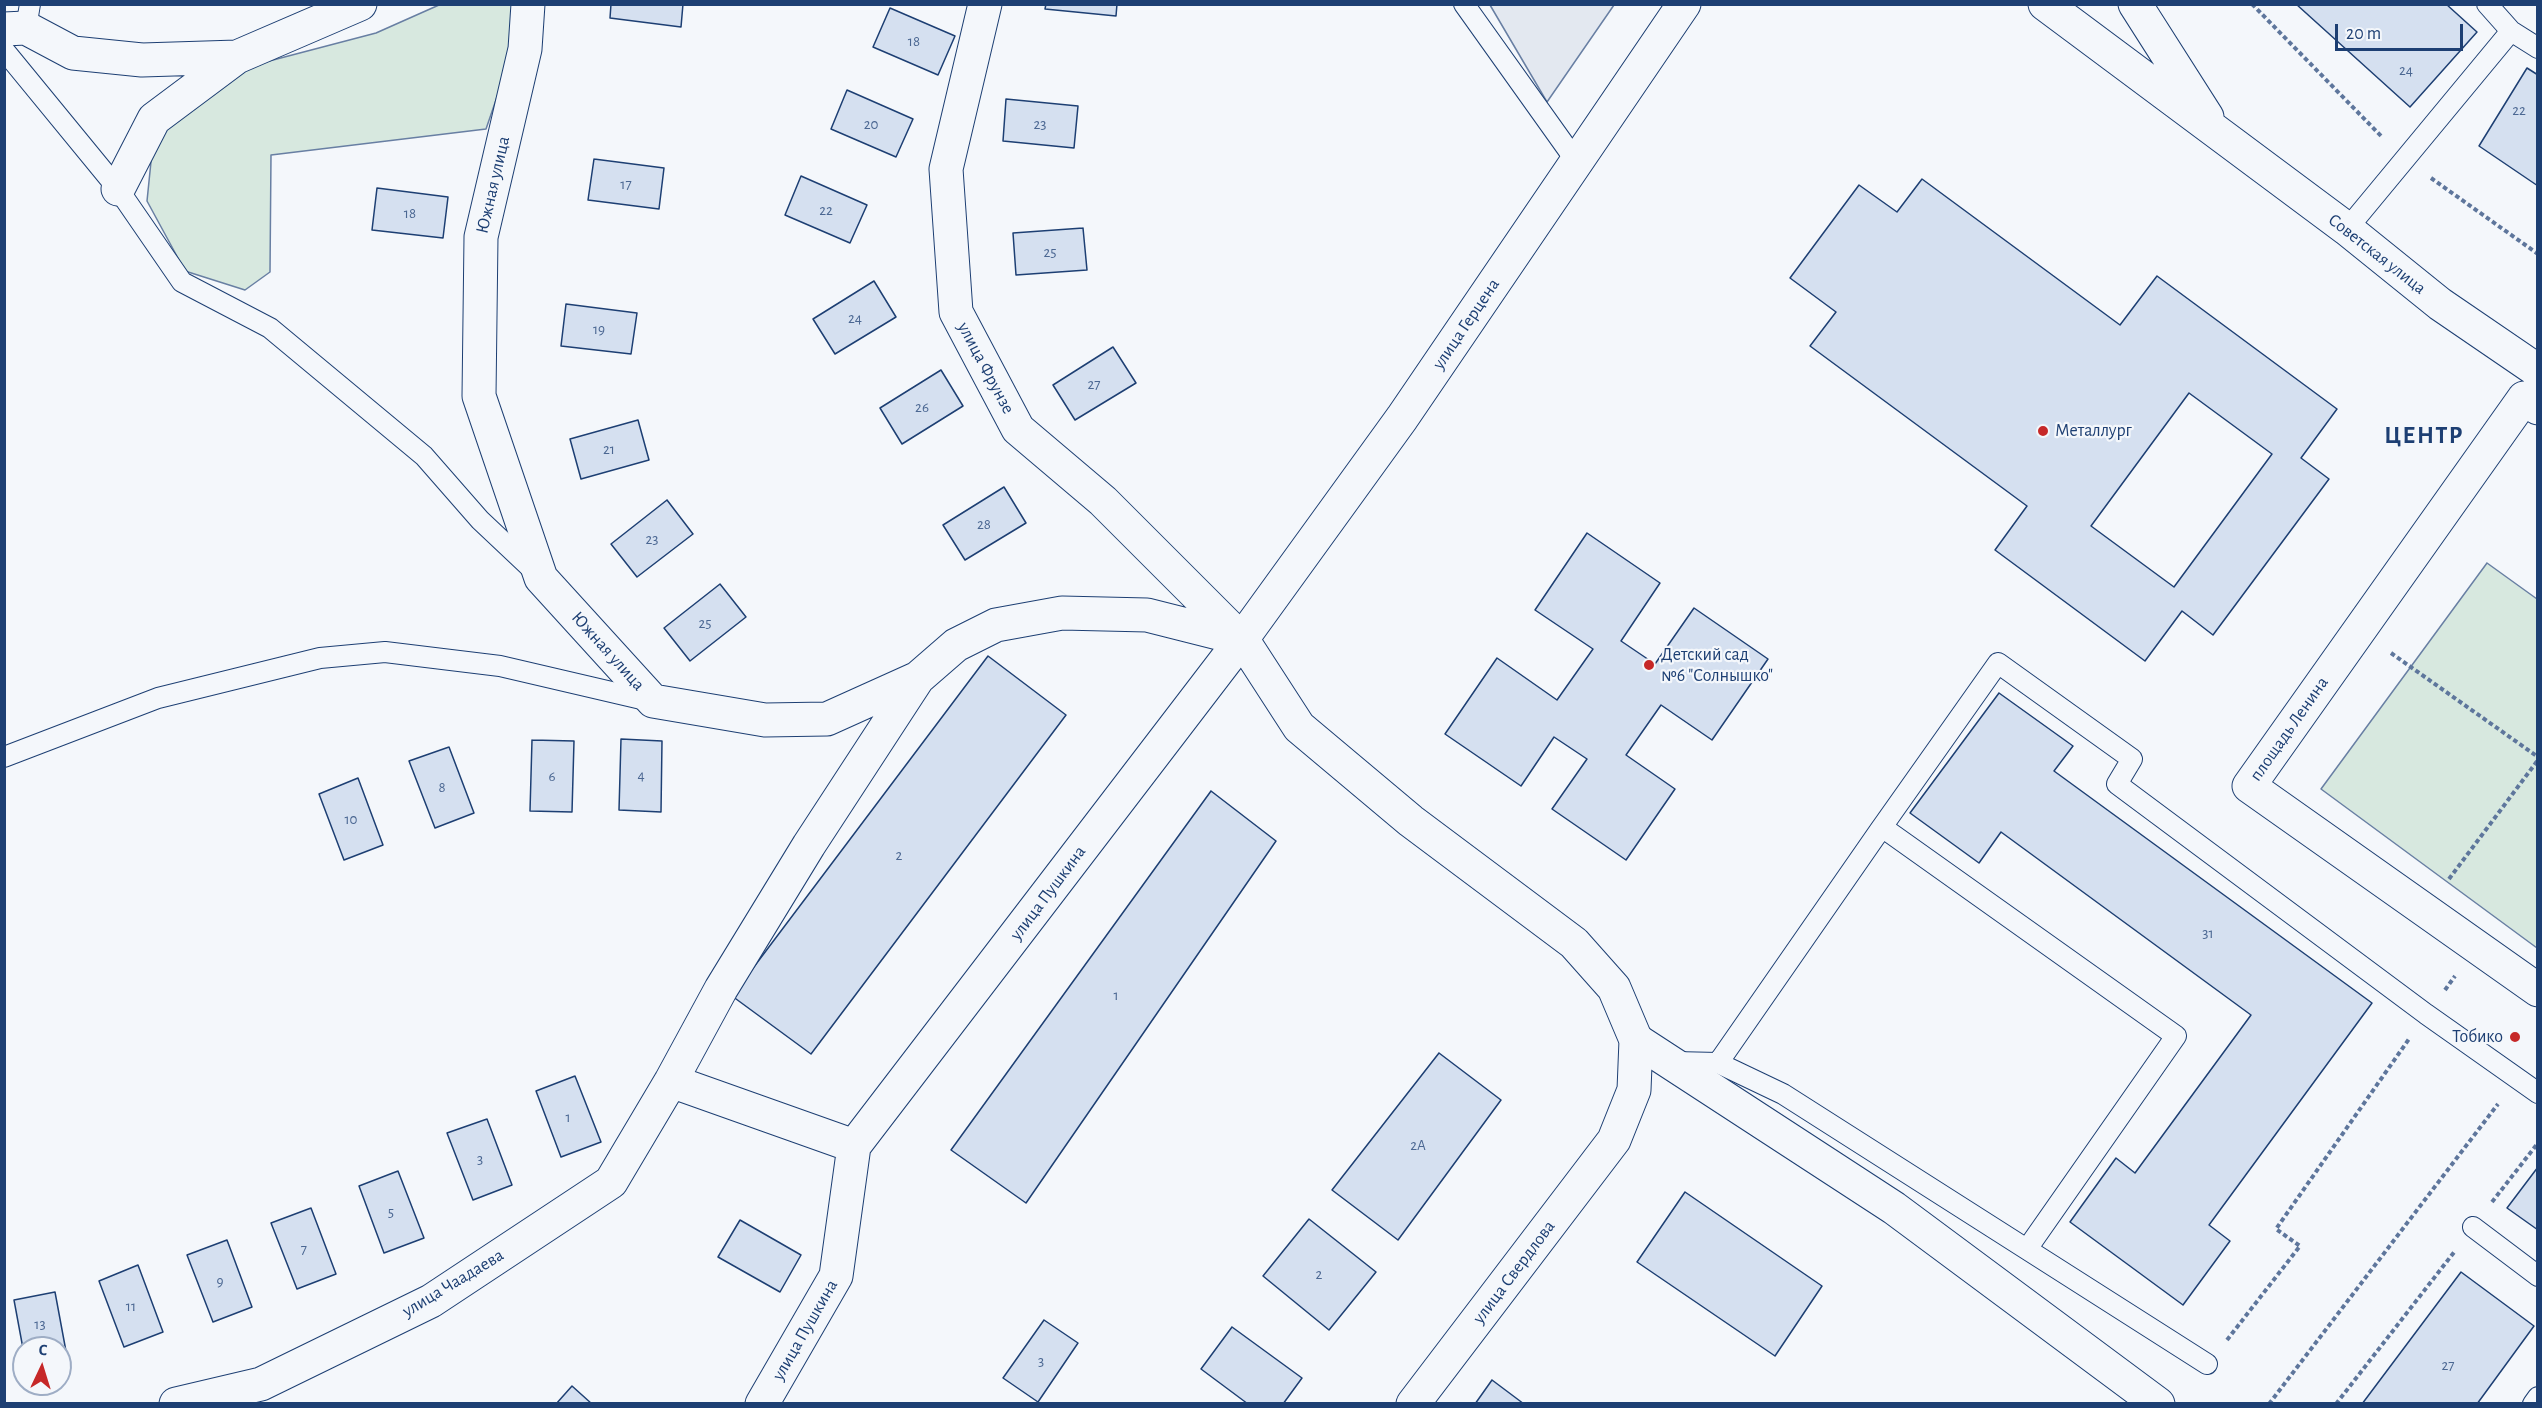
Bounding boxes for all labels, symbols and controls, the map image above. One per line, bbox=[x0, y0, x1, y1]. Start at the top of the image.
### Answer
scale bar bbox=[2338, 12, 2466, 50]
text: 20 m bbox=[2346, 25, 2381, 43]
house number: 18 bbox=[908, 32, 920, 50]
house number: 24 bbox=[2399, 61, 2413, 79]
house number: 22 bbox=[2512, 101, 2526, 119]
house number: 20 bbox=[864, 115, 878, 133]
house number: 23 bbox=[1033, 115, 1047, 133]
street label: Южная улица bbox=[471, 134, 515, 236]
house number: 17 bbox=[620, 175, 632, 193]
house number: 22 bbox=[819, 201, 833, 219]
house number: 18 bbox=[404, 204, 416, 222]
street label: Советская улица bbox=[2324, 209, 2430, 299]
house number: 25 bbox=[1043, 243, 1057, 261]
street label: улица Герцена bbox=[1428, 274, 1504, 374]
house number: 24 bbox=[848, 309, 862, 327]
street label: улица Фрунзе bbox=[953, 318, 1019, 418]
house number: 19 bbox=[593, 320, 605, 338]
house number: 27 bbox=[1087, 375, 1101, 393]
house number: 26 bbox=[915, 398, 929, 416]
place label: Металлург bbox=[2055, 420, 2132, 442]
district label: ЦЕНТР bbox=[2384, 422, 2464, 450]
marker: Металлург bbox=[2036, 424, 2050, 438]
house number: 21 bbox=[603, 440, 615, 458]
house number: 28 bbox=[977, 515, 991, 533]
house number: 23 bbox=[645, 530, 659, 548]
street label: Южная улица bbox=[567, 607, 649, 695]
house number: 25 bbox=[698, 614, 712, 632]
place label: Детский сад №6 "Солнышко" bbox=[1661, 644, 1773, 686]
marker: Детский сад №6 "Солнышко" bbox=[1642, 658, 1656, 672]
street label: площадь Ленина bbox=[2245, 673, 2333, 785]
house number: 4 bbox=[637, 766, 645, 784]
house number: 6 bbox=[548, 767, 556, 785]
house number: 8 bbox=[438, 778, 446, 796]
house number: 10 bbox=[344, 810, 358, 828]
street label: улица Пушкина bbox=[1005, 841, 1091, 945]
house number: 2 bbox=[896, 846, 902, 864]
house number: 31 bbox=[2202, 924, 2214, 942]
house number: 1 bbox=[1113, 986, 1119, 1004]
place label: Тобико bbox=[2452, 1026, 2503, 1048]
marker: Тобико bbox=[2508, 1030, 2522, 1044]
house number: 1 bbox=[565, 1108, 571, 1126]
house number: 2А bbox=[1410, 1136, 1426, 1154]
house number: 3 bbox=[477, 1150, 483, 1168]
house number: 5 bbox=[388, 1203, 394, 1221]
street label: улица Свердлова bbox=[1468, 1216, 1560, 1328]
house number: 7 bbox=[301, 1240, 307, 1258]
street label: улица Чаадаева bbox=[398, 1244, 508, 1322]
house number: 2 bbox=[1316, 1265, 1322, 1283]
house number: 9 bbox=[216, 1272, 224, 1290]
street label: улица Пушкина bbox=[767, 1276, 843, 1384]
house number: 11 bbox=[126, 1297, 136, 1315]
house number: 13 bbox=[34, 1315, 46, 1333]
north arrow bbox=[12, 1336, 72, 1396]
text: С bbox=[38, 1342, 48, 1358]
house number: 3 bbox=[1038, 1352, 1044, 1370]
house number: 27 bbox=[2441, 1356, 2455, 1374]

